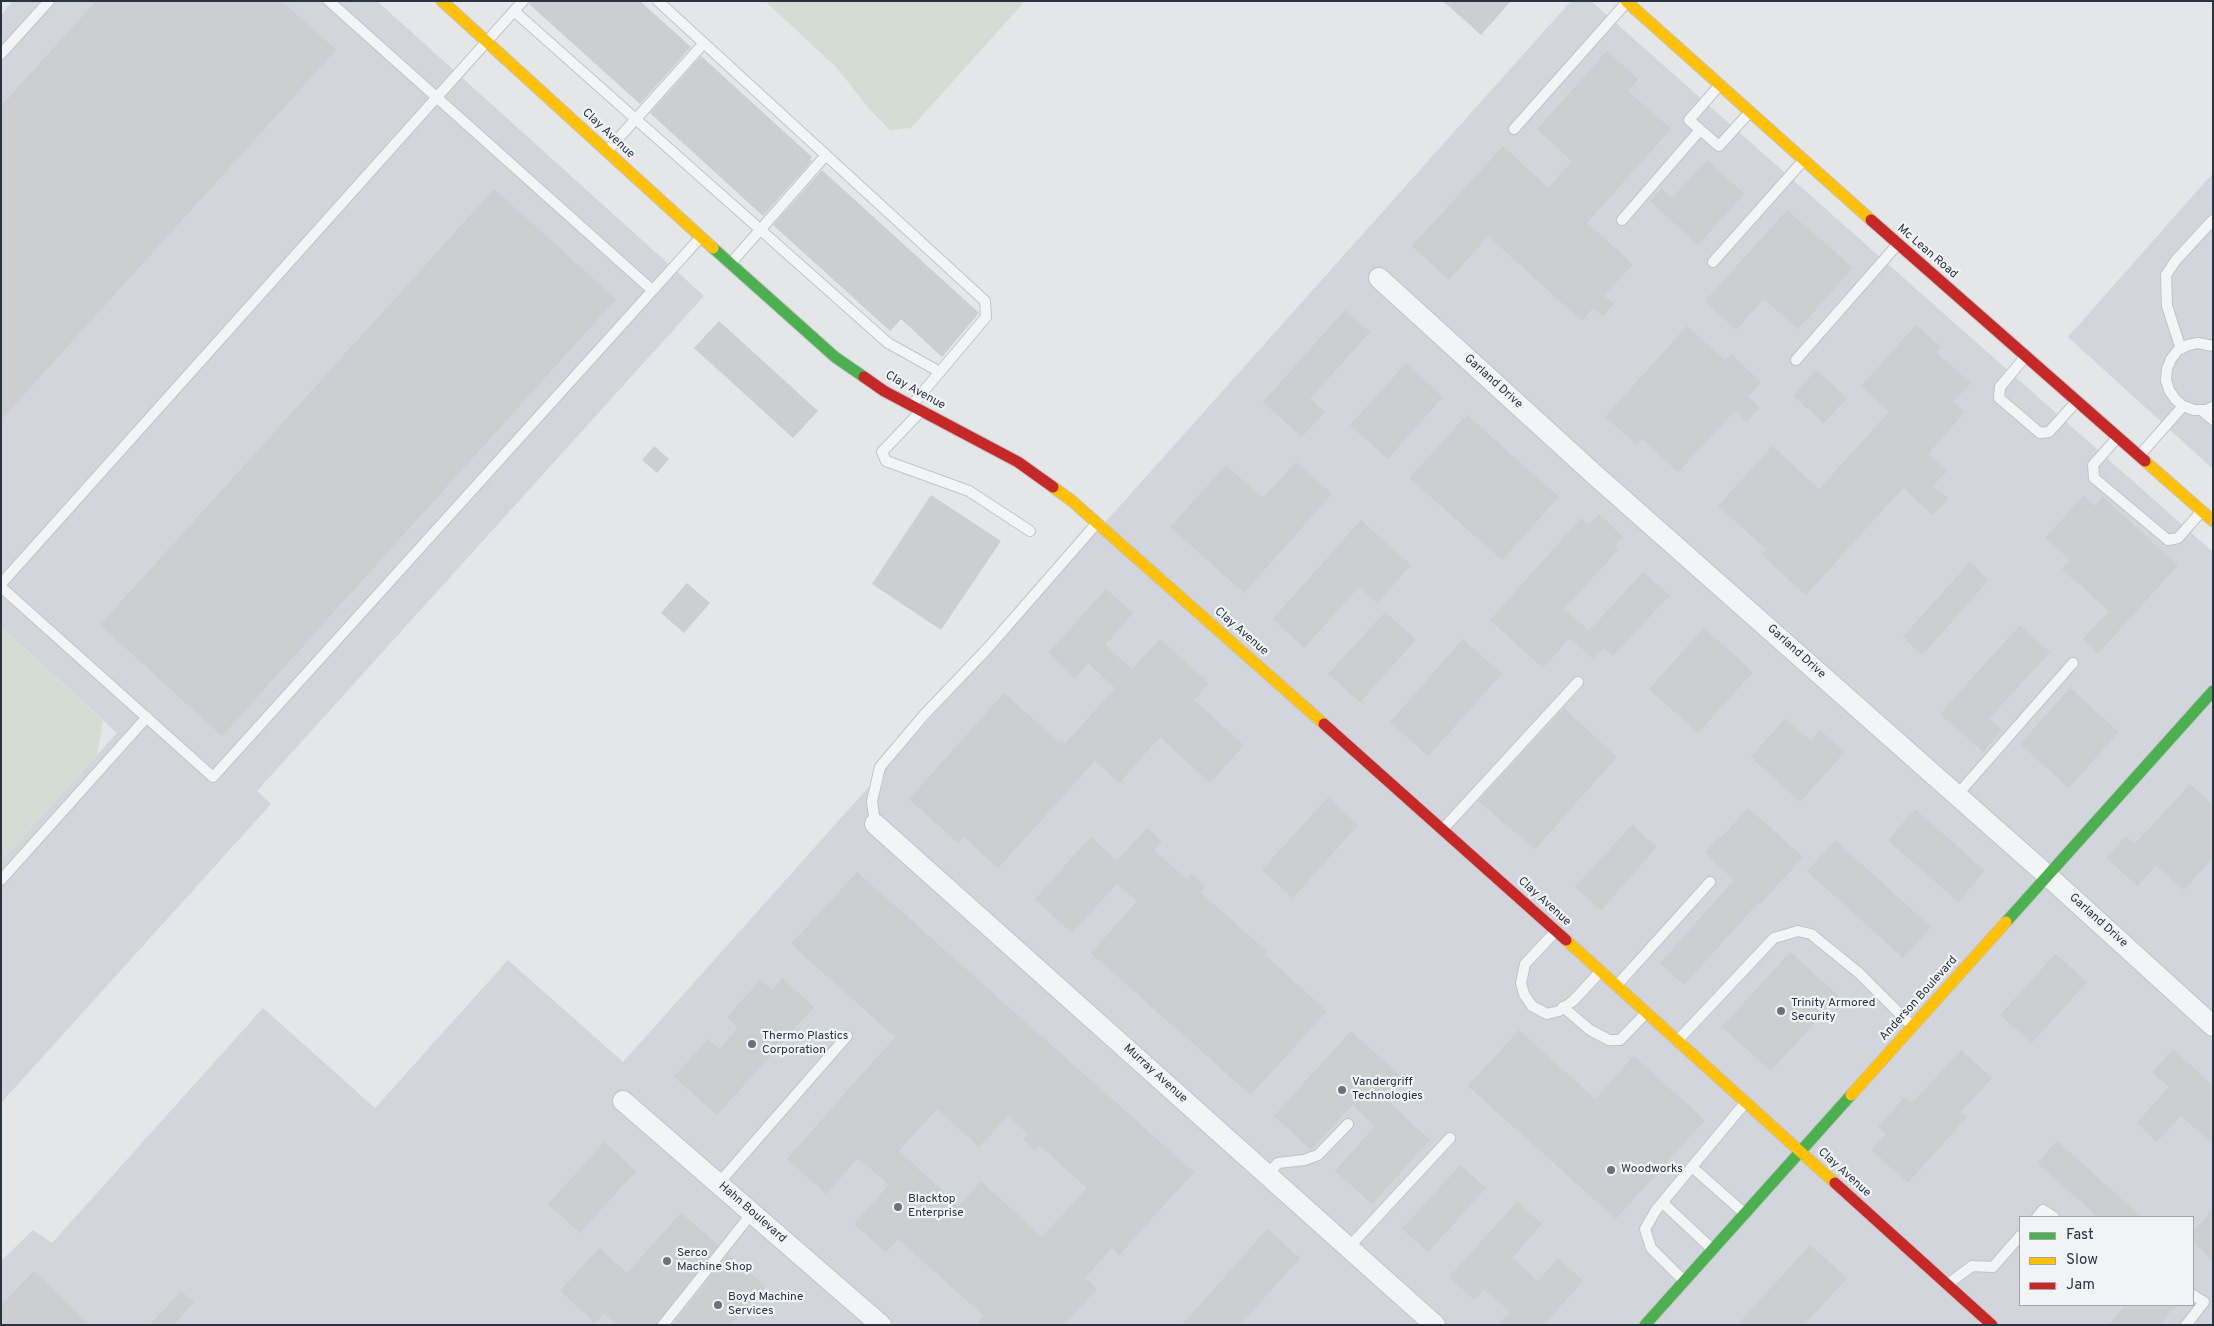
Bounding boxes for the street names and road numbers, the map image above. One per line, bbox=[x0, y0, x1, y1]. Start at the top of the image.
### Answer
street label: Clay Avenue bbox=[579, 106, 637, 162]
street label: Mc Lean Road bbox=[1894, 222, 1960, 282]
street label: Garland Drive bbox=[1461, 352, 1525, 412]
street label: Clay Avenue bbox=[882, 369, 948, 413]
street label: Clay Avenue bbox=[1211, 605, 1271, 659]
street label: Garland Drive bbox=[1764, 622, 1828, 682]
street label: Clay Avenue bbox=[1514, 874, 1574, 930]
street label: Garland Drive bbox=[2066, 891, 2130, 951]
street label: Anderson Boulevard bbox=[1877, 954, 1961, 1044]
street label: Murray Avenue bbox=[1120, 1042, 1190, 1106]
street label: Clay Avenue bbox=[1814, 1145, 1874, 1201]
street label: Hahn Boulevard bbox=[715, 1180, 789, 1246]

